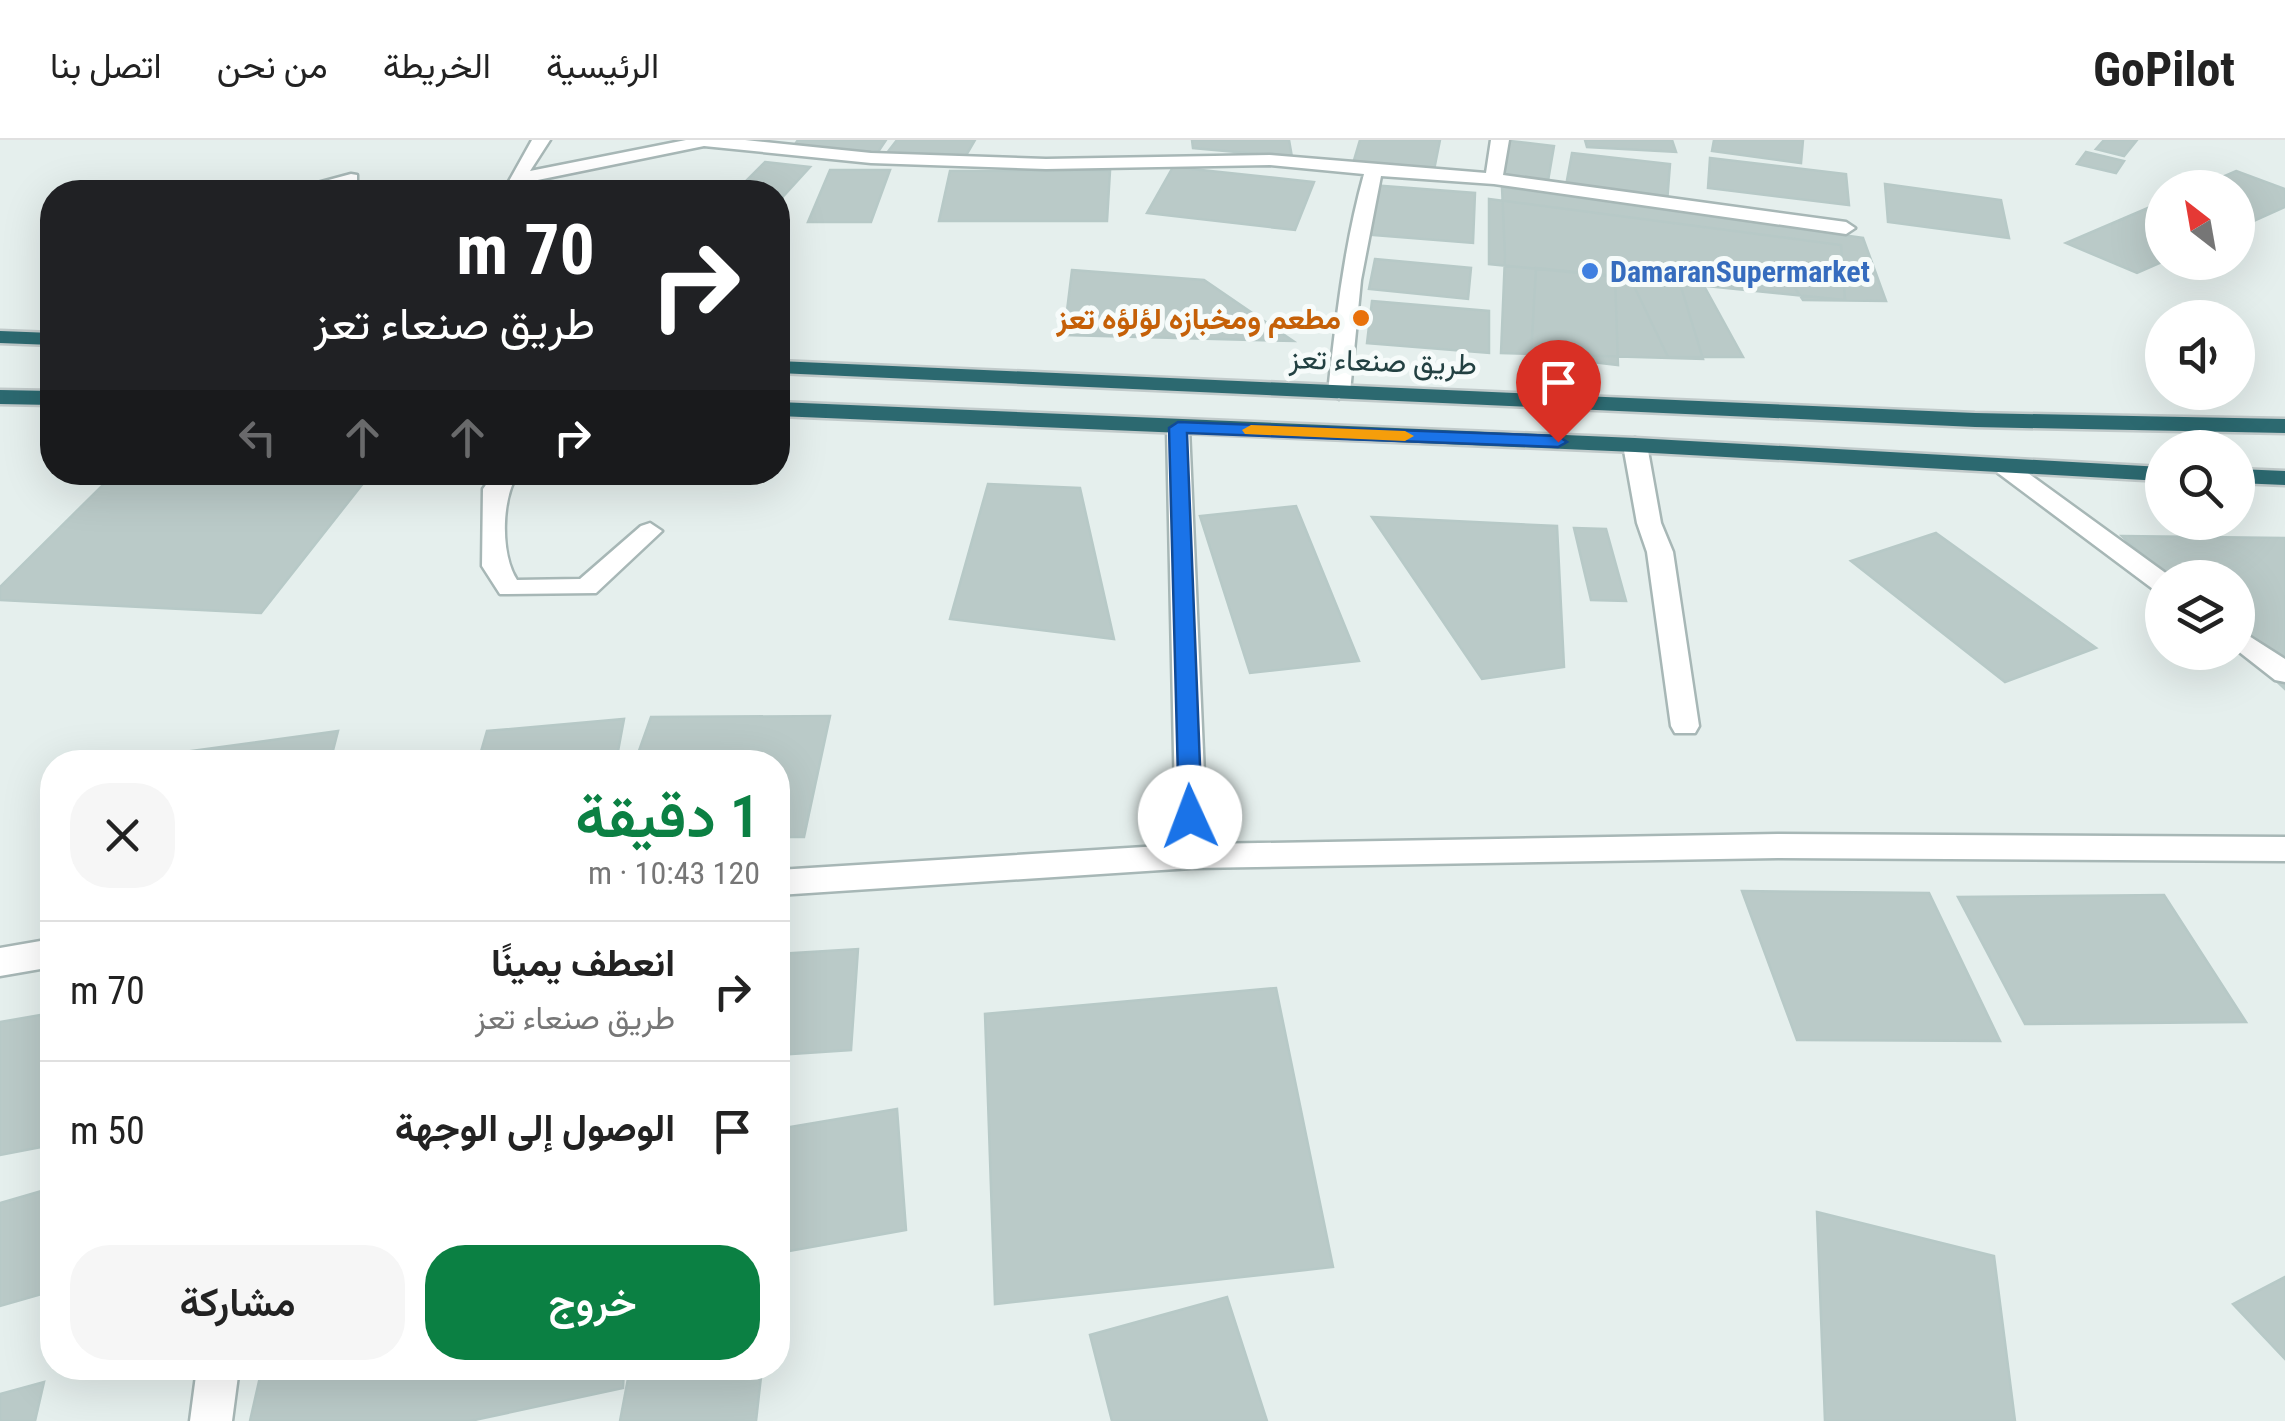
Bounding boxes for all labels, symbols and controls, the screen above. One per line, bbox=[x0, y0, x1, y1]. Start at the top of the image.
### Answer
text: GoPilot bbox=[2093, 41, 2235, 98]
text: اتصل بنا bbox=[50, 46, 162, 87]
text: من نحن bbox=[217, 46, 328, 87]
text: الخريطة bbox=[383, 46, 491, 87]
text: الرئيسية bbox=[546, 46, 659, 87]
north arrow bbox=[2145, 170, 2255, 280]
map controls bbox=[2145, 170, 2255, 670]
text: 70 m bbox=[456, 209, 595, 291]
icon: right bbox=[630, 220, 760, 350]
place label: DamaranSupermarket bbox=[1610, 254, 1870, 289]
marker: DamaranSupermarket bbox=[1579, 260, 1601, 282]
text: طريق صنعاء تعز bbox=[313, 297, 595, 350]
button: sound bbox=[2145, 300, 2255, 410]
place label: مطعم ومخبازه لؤلؤه تعز bbox=[1056, 301, 1341, 338]
marker: مطعم ومخبازه لؤلؤه تعز bbox=[1350, 307, 1372, 329]
street label: طريق صنعاء تعز bbox=[1288, 340, 1477, 383]
pin bbox=[1516, 340, 1601, 443]
icon: arrive bbox=[1531, 355, 1586, 410]
icon: left bbox=[230, 410, 285, 465]
icon: ahead bbox=[335, 410, 390, 465]
icon: ahead bbox=[440, 410, 495, 465]
icon: right bbox=[545, 410, 600, 465]
button: search bbox=[2145, 430, 2255, 540]
button: layers bbox=[2145, 560, 2255, 670]
position arrow bbox=[1138, 765, 1242, 869]
text: 1 دقيقة bbox=[575, 781, 760, 852]
button: close bbox=[70, 783, 175, 888]
text: 120 m · 10:43 bbox=[588, 854, 760, 892]
text: انعطف يمينًا bbox=[491, 941, 675, 985]
icon: right bbox=[705, 964, 760, 1019]
text: 70 m bbox=[70, 969, 145, 1013]
text: طريق صنعاء تعز bbox=[475, 999, 675, 1037]
icon: arrive bbox=[705, 1104, 760, 1159]
text: الوصول إلى الوجهة bbox=[395, 1106, 675, 1150]
text: 50 m bbox=[70, 1109, 145, 1153]
button: مشاركة bbox=[70, 1245, 405, 1360]
button: خروج bbox=[425, 1245, 760, 1360]

